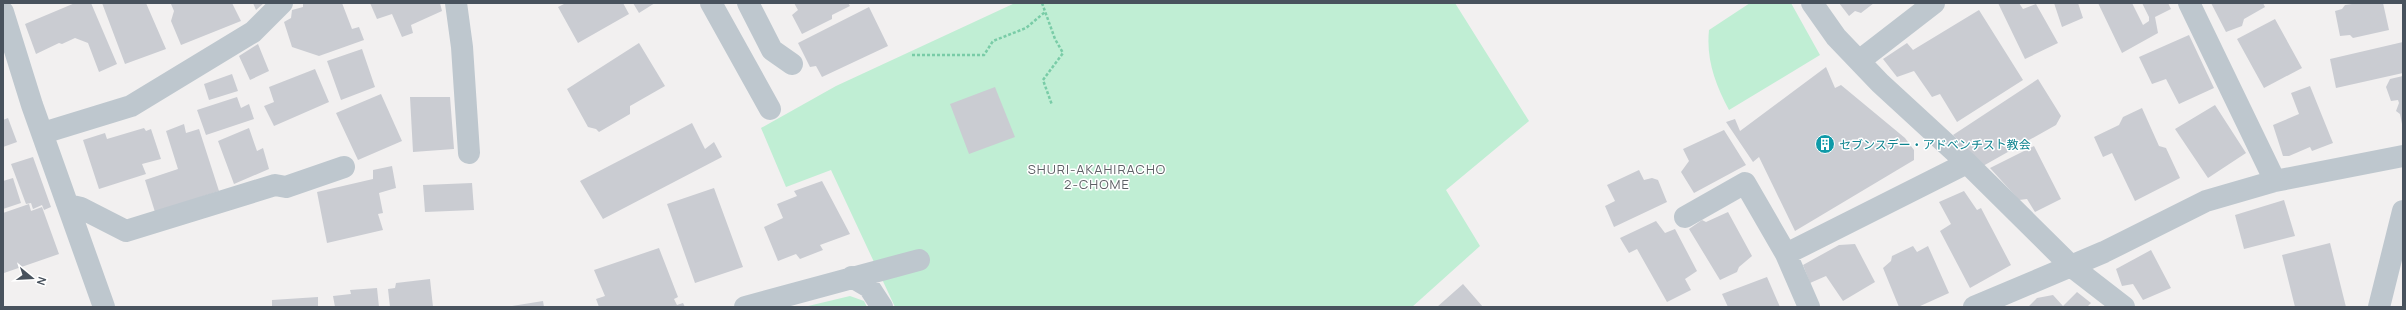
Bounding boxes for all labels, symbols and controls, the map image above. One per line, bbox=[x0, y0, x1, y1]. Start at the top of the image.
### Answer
building icon: セブンスデー・アドベンチスト教会 bbox=[1814, 133, 1836, 155]
place label: セブンスデー・アドベンチスト教会 bbox=[1839, 136, 2031, 153]
district label: SHURI-AKAHIRACHO 2-CHOME bbox=[1028, 160, 1166, 193]
north arrow bbox=[12, 258, 52, 298]
text: N bbox=[34, 275, 50, 287]

